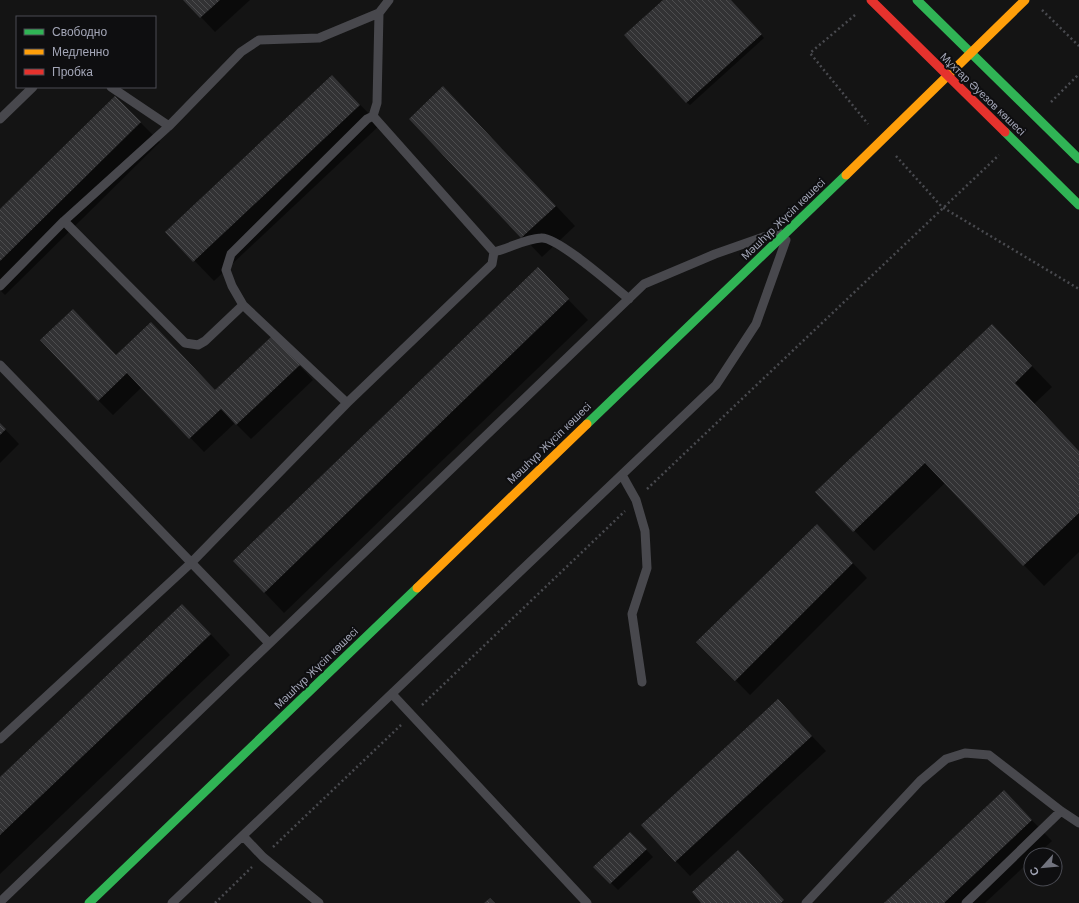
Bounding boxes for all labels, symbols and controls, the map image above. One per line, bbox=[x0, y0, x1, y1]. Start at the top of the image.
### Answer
legend bbox=[16, 16, 156, 88]
text: Свободно bbox=[52, 25, 107, 39]
text: Медленно bbox=[52, 45, 109, 59]
street label: Мұхтар Әуезов көшесі bbox=[938, 50, 1028, 138]
text: Пробка bbox=[52, 65, 93, 79]
street label: Мәшһүр Жүсіп көшесі bbox=[739, 176, 827, 262]
street label: Мәшһүр Жүсіп көшесі bbox=[505, 400, 593, 486]
street label: Мәшһүр Жүсіп көшесі bbox=[272, 625, 360, 711]
north arrow bbox=[1023, 847, 1063, 887]
text: С bbox=[1027, 865, 1041, 878]

